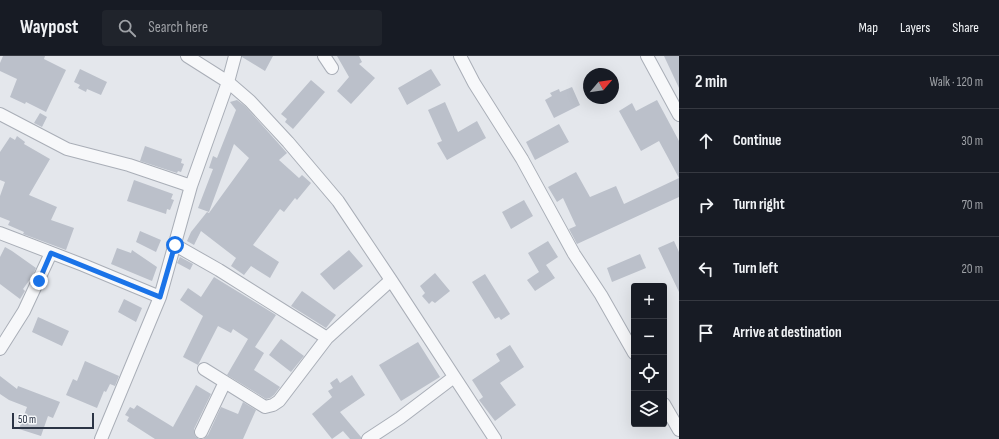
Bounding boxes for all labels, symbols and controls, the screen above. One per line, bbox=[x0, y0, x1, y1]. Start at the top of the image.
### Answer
search box bbox=[102, 10, 382, 46]
text: Waypost bbox=[20, 16, 78, 39]
icon: search bbox=[116, 17, 138, 39]
text: Search here bbox=[148, 18, 208, 37]
text: Map bbox=[858, 19, 878, 36]
text: Layers bbox=[900, 19, 930, 36]
text: Share bbox=[952, 19, 979, 36]
north arrow bbox=[583, 68, 619, 104]
text: 2 min bbox=[695, 72, 727, 92]
text: Walk · 120 m bbox=[930, 74, 983, 90]
icon: ahead bbox=[695, 130, 717, 152]
text: Continue bbox=[733, 131, 782, 150]
text: 30 m bbox=[961, 133, 983, 149]
icon: right bbox=[695, 194, 717, 216]
text: Turn right bbox=[733, 195, 785, 214]
text: 70 m bbox=[962, 197, 983, 213]
route start bbox=[166, 236, 184, 254]
icon: left bbox=[695, 258, 717, 280]
text: Turn left bbox=[733, 259, 778, 278]
text: 20 m bbox=[961, 261, 983, 277]
route end bbox=[30, 272, 48, 290]
map controls bbox=[631, 283, 667, 427]
button: + bbox=[631, 283, 667, 319]
button: − bbox=[631, 319, 667, 355]
icon: arrive bbox=[695, 322, 717, 344]
text: Arrive at destination bbox=[733, 323, 842, 342]
button: locate bbox=[631, 355, 667, 391]
button: layers bbox=[631, 391, 667, 427]
scale bar bbox=[12, 411, 94, 430]
text: 50 m bbox=[18, 413, 36, 426]

